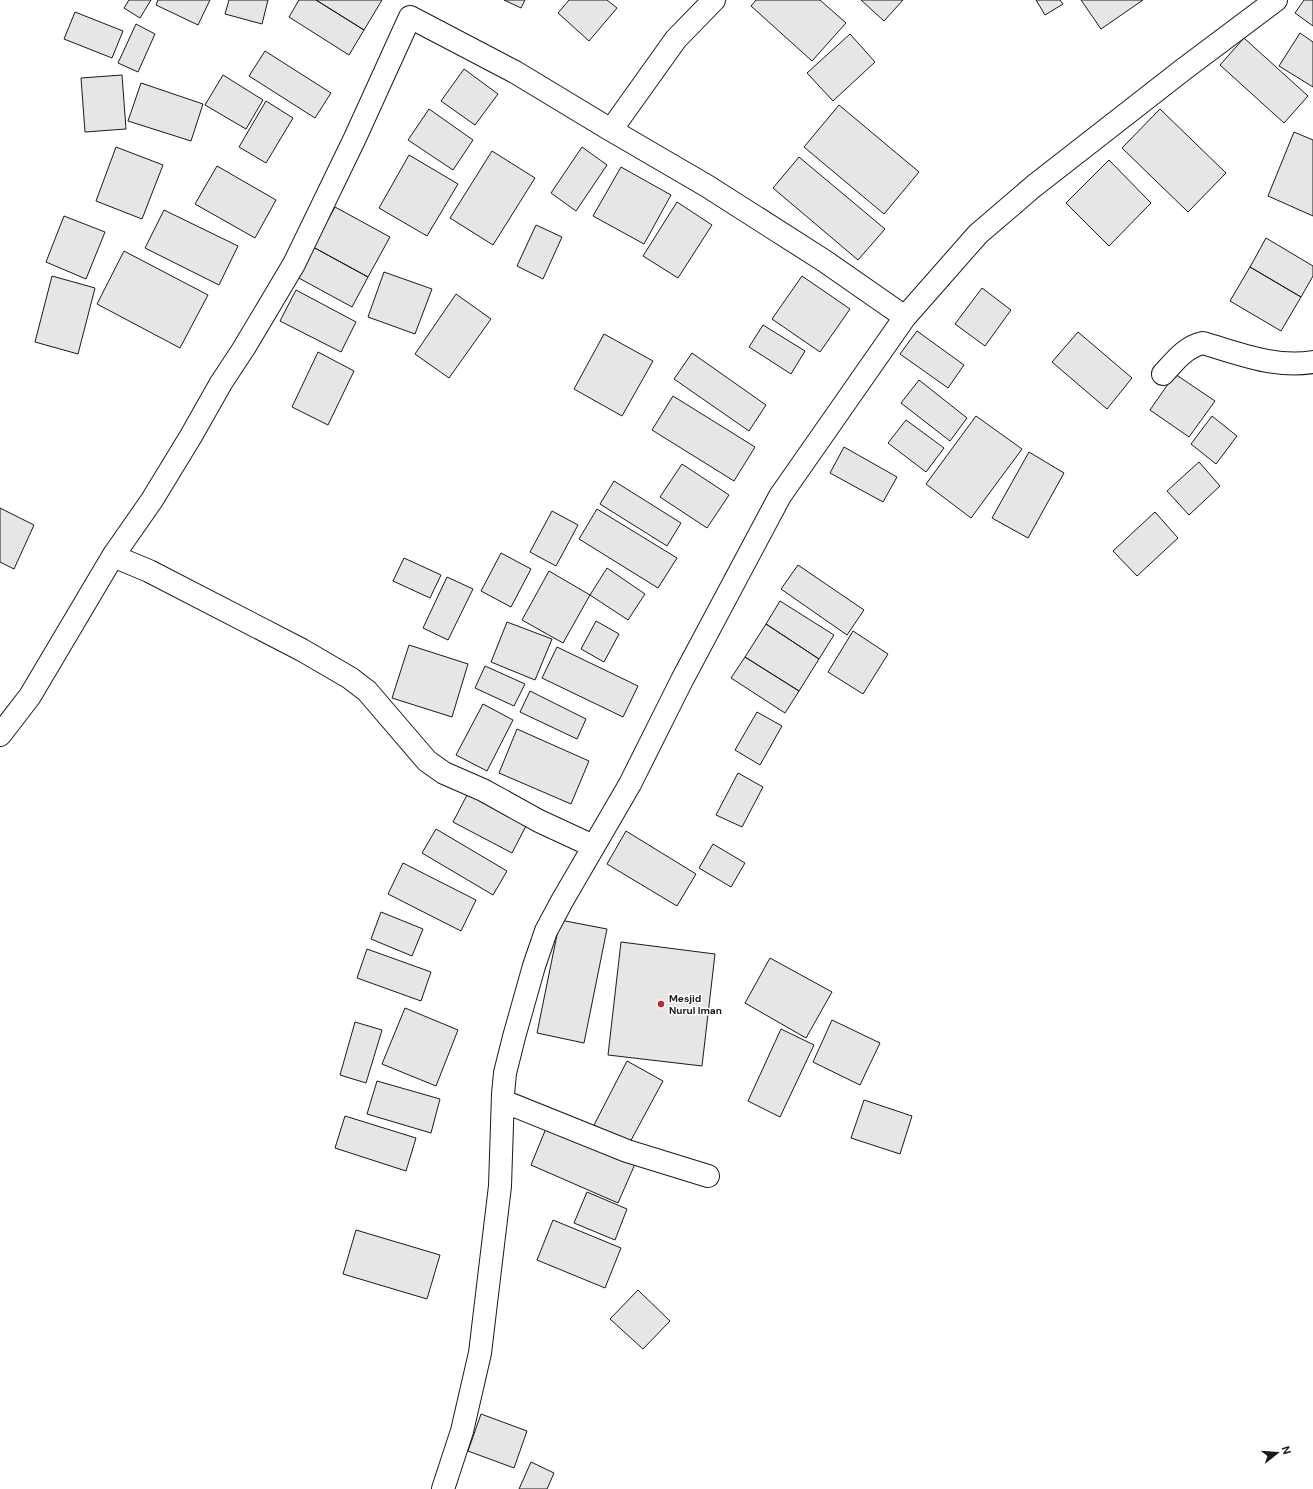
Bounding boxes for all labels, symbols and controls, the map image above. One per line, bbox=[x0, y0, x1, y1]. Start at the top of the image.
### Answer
place label: Mesjid Nurul Iman bbox=[669, 992, 722, 1017]
marker: Mesjid Nurul Iman bbox=[656, 999, 666, 1009]
north arrow bbox=[1257, 1433, 1297, 1473]
text: N bbox=[1279, 1444, 1294, 1456]

